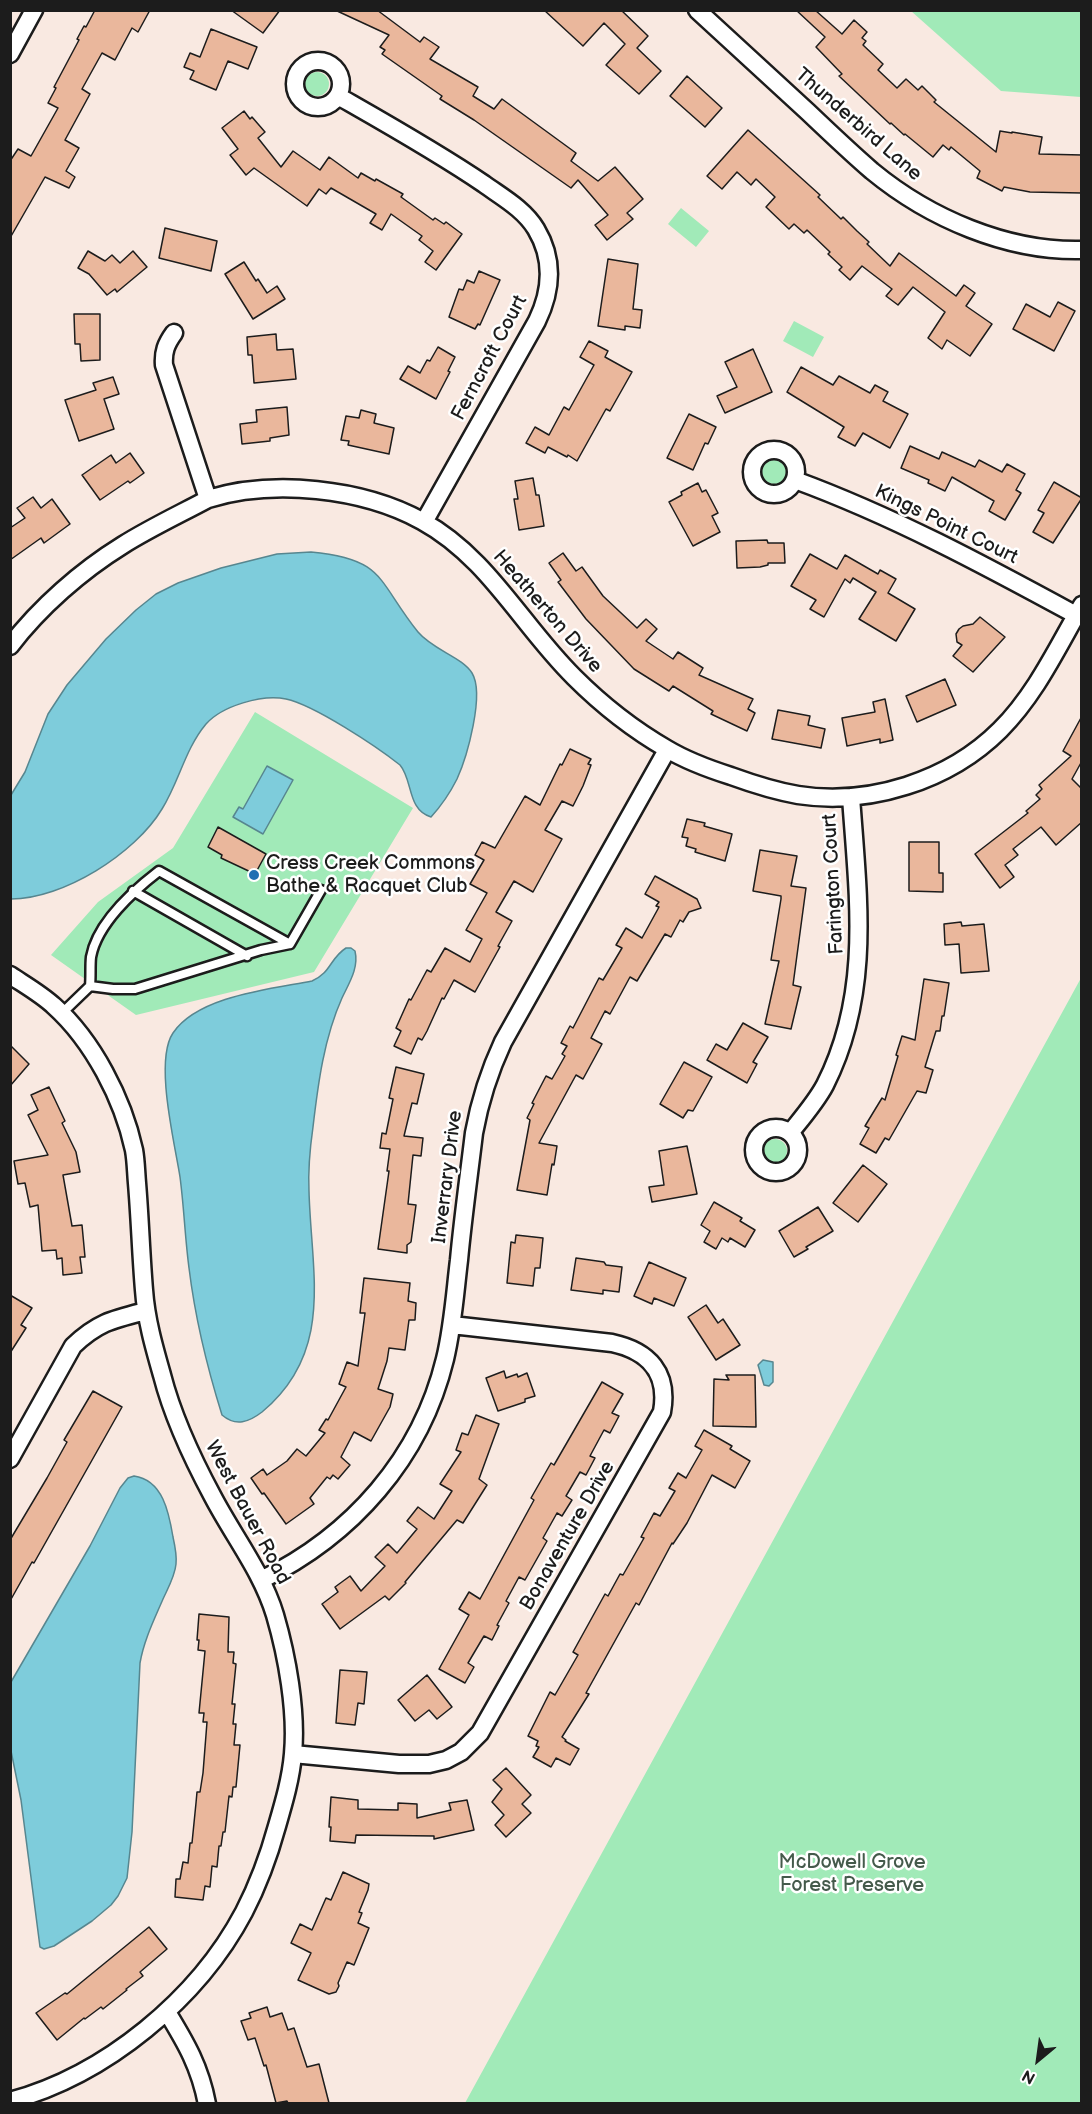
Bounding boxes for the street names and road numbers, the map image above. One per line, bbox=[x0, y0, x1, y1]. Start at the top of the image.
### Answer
street label: Thunderbird Lane bbox=[790, 63, 926, 187]
street label: Ferncroft Court bbox=[447, 291, 533, 425]
street label: Kings Point Court bbox=[870, 480, 1022, 570]
street label: Heatherton Drive bbox=[487, 546, 607, 678]
street label: Farington Court bbox=[818, 813, 850, 955]
street label: Inverrary Drive bbox=[428, 1109, 468, 1245]
street label: West Bauer Road bbox=[199, 1437, 295, 1589]
street label: Bonaventure Drive bbox=[515, 1457, 621, 1615]

